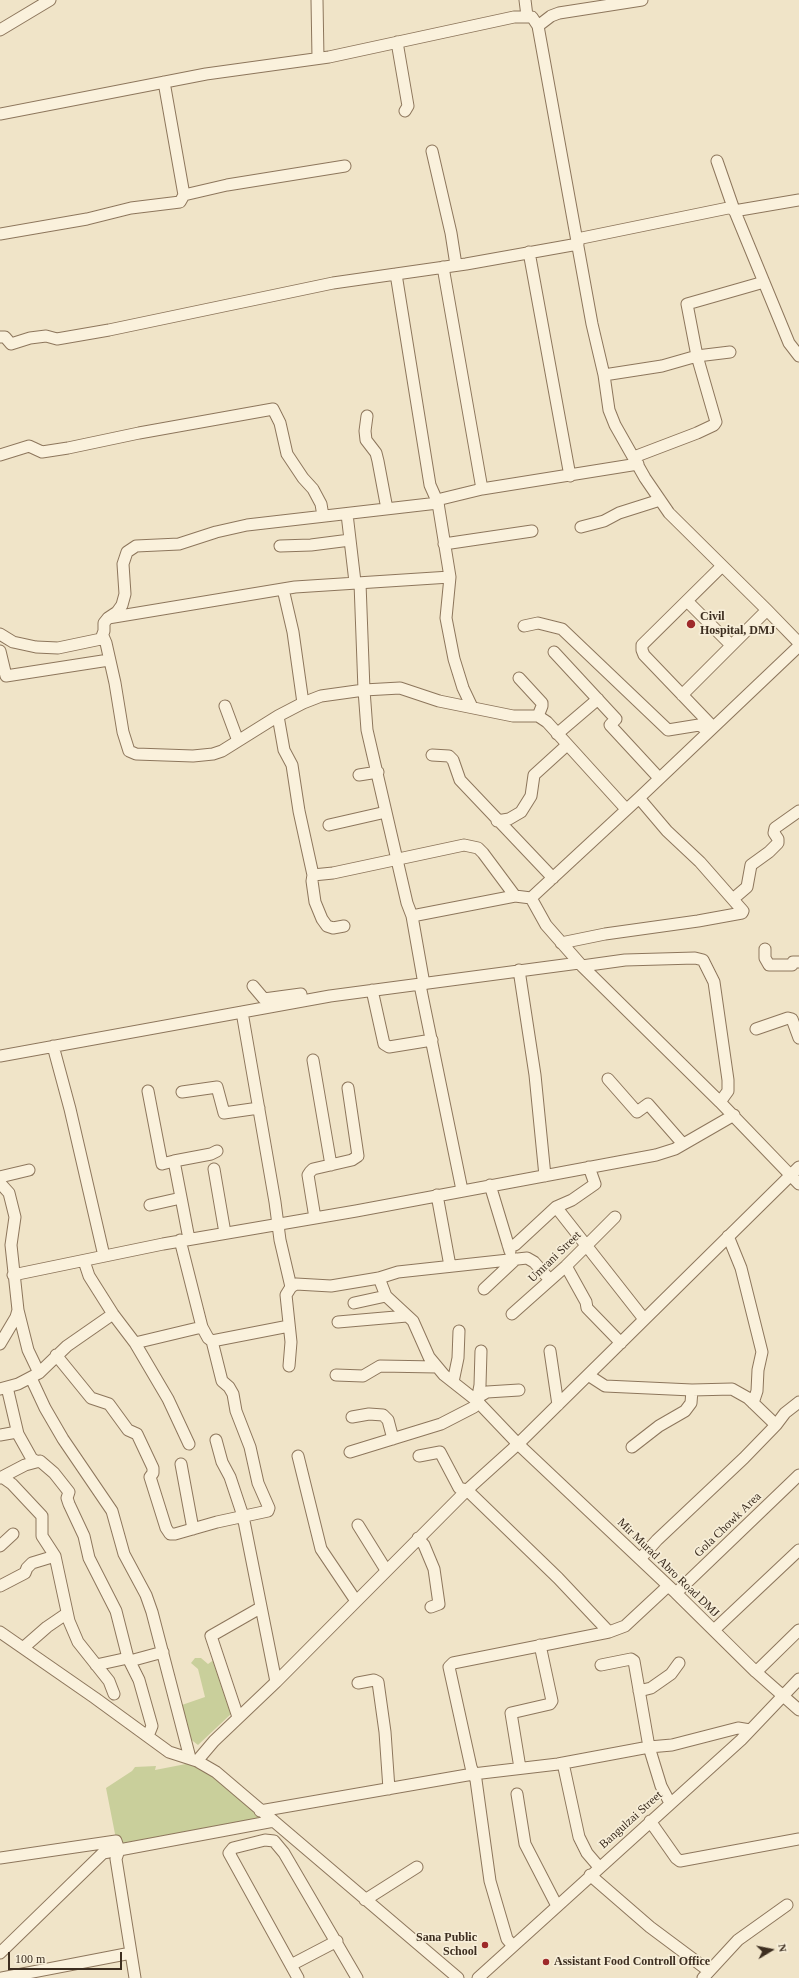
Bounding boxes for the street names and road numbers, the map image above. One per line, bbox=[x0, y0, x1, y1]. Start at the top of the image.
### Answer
street label: Umrani Street bbox=[524, 1226, 586, 1288]
street label: Gola Chowk Area bbox=[690, 1488, 766, 1562]
street label: Mir Murad Abro Road DMJ bbox=[612, 1513, 724, 1623]
street label: Bangulzai Street bbox=[594, 1785, 668, 1855]

